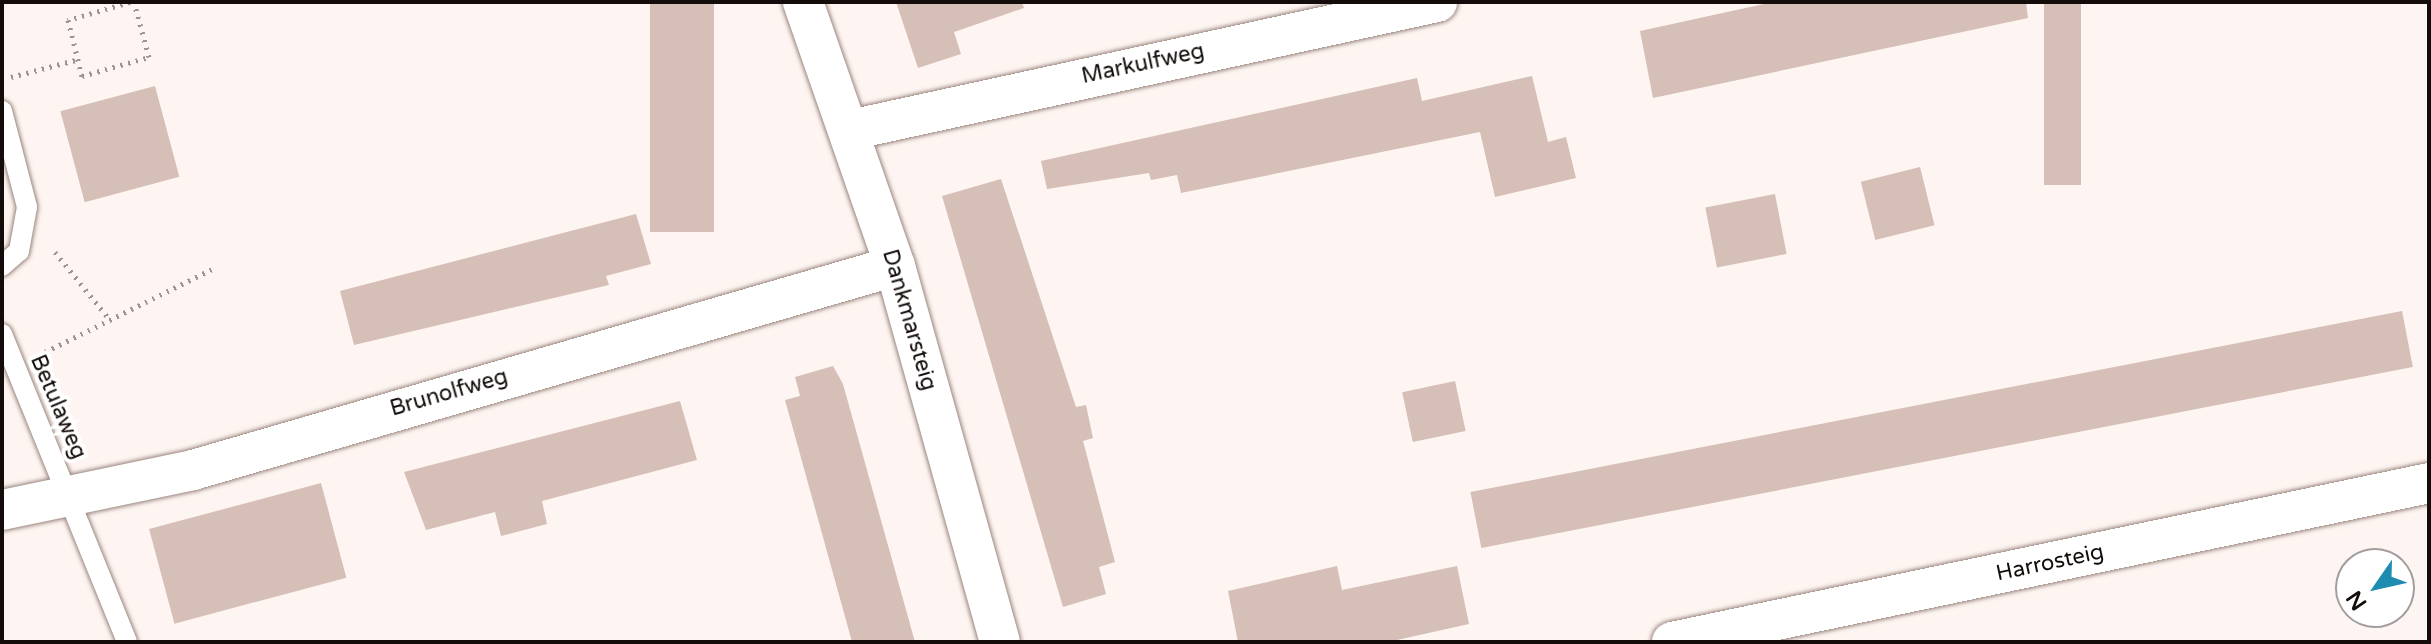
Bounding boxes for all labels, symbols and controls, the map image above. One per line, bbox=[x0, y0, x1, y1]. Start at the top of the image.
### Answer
street label: Markulfweg bbox=[1079, 38, 1207, 90]
street label: Dankmarsteig bbox=[876, 246, 942, 394]
street label: Betulaweg bbox=[24, 351, 92, 463]
street label: Brunolfweg bbox=[387, 364, 511, 422]
street label: Harrosteig bbox=[1994, 539, 2106, 587]
north arrow bbox=[2335, 548, 2415, 628]
text: N bbox=[2341, 586, 2372, 615]

